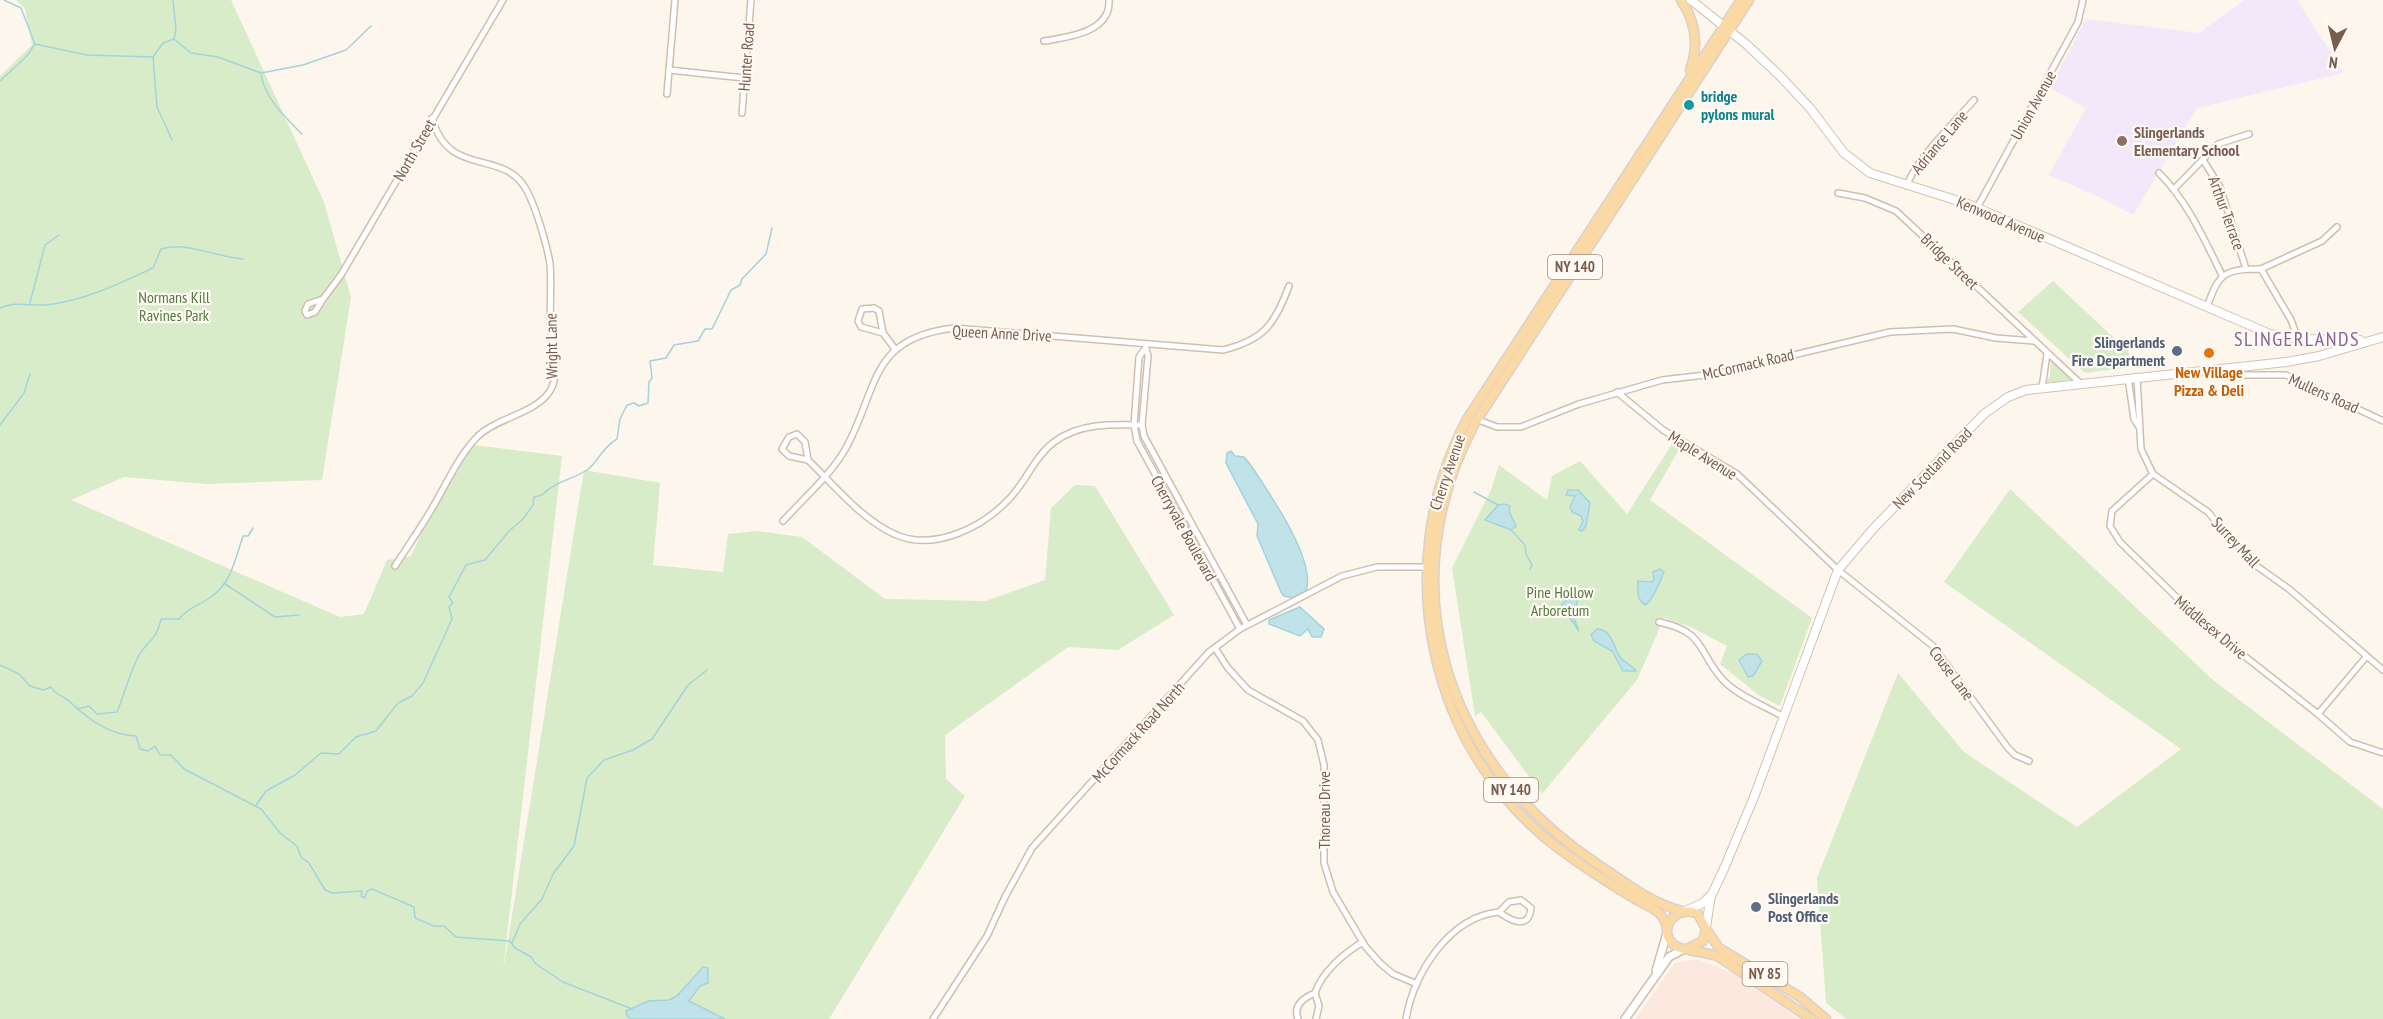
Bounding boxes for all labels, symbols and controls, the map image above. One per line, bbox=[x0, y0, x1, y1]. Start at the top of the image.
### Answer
north arrow bbox=[2305, 18, 2365, 78]
street label: Hunter Road bbox=[734, 22, 758, 92]
text: N bbox=[2328, 52, 2339, 73]
street label: Union Avenue bbox=[2006, 67, 2060, 143]
place label: bridge pylons mural bbox=[1701, 86, 1775, 124]
marker: bridge pylons mural bbox=[1682, 98, 1696, 112]
street label: Adriance Lane bbox=[1906, 106, 1972, 178]
street label: North Street bbox=[388, 115, 440, 185]
place label: Slingerlands Elementary School bbox=[2134, 122, 2239, 160]
marker: Slingerlands Elementary School bbox=[2115, 134, 2129, 148]
street label: Arthur Terrace bbox=[2204, 173, 2250, 253]
street label: Kenwood Avenue bbox=[1954, 191, 2048, 247]
street label: Bridge Street bbox=[1917, 229, 1983, 294]
road number: NY 140 bbox=[1548, 255, 1602, 279]
park label: Normans Kill Ravines Park bbox=[138, 287, 210, 325]
street label: Wright Lane bbox=[540, 313, 562, 379]
street label: Queen Anne Drive bbox=[952, 320, 1052, 346]
district label: SLINGERLANDS bbox=[2234, 326, 2360, 352]
place label: Slingerlands Fire Department bbox=[2072, 332, 2165, 370]
street label: McCormack Road bbox=[1700, 344, 1796, 384]
marker: Slingerlands Fire Department bbox=[2170, 344, 2184, 358]
marker: New Village Pizza & Deli bbox=[2202, 346, 2216, 360]
place label: New Village Pizza & Deli bbox=[2174, 362, 2245, 400]
street label: Mullens Road bbox=[2286, 369, 2362, 417]
street label: New Scotland Road bbox=[1888, 423, 1976, 513]
street label: Maple Avenue bbox=[1665, 426, 1741, 484]
street label: Cherry Avenue bbox=[1425, 432, 1469, 512]
street label: Cherryvale Boulevard bbox=[1147, 472, 1221, 584]
street label: Surrey Mall bbox=[2208, 513, 2265, 572]
park label: Pine Hollow Arboretum bbox=[1527, 582, 1594, 620]
street label: Middlesex Drive bbox=[2171, 591, 2251, 663]
street label: Couse Lane bbox=[1925, 642, 1979, 704]
street label: McCormack Road North bbox=[1088, 678, 1188, 786]
street label: Thoreau Drive bbox=[1314, 771, 1334, 849]
road number: NY 140 bbox=[1484, 778, 1538, 802]
place label: Slingerlands Post Office bbox=[1768, 888, 1839, 926]
marker: Slingerlands Post Office bbox=[1749, 900, 1763, 914]
road number: NY 85 bbox=[1742, 962, 1788, 986]

